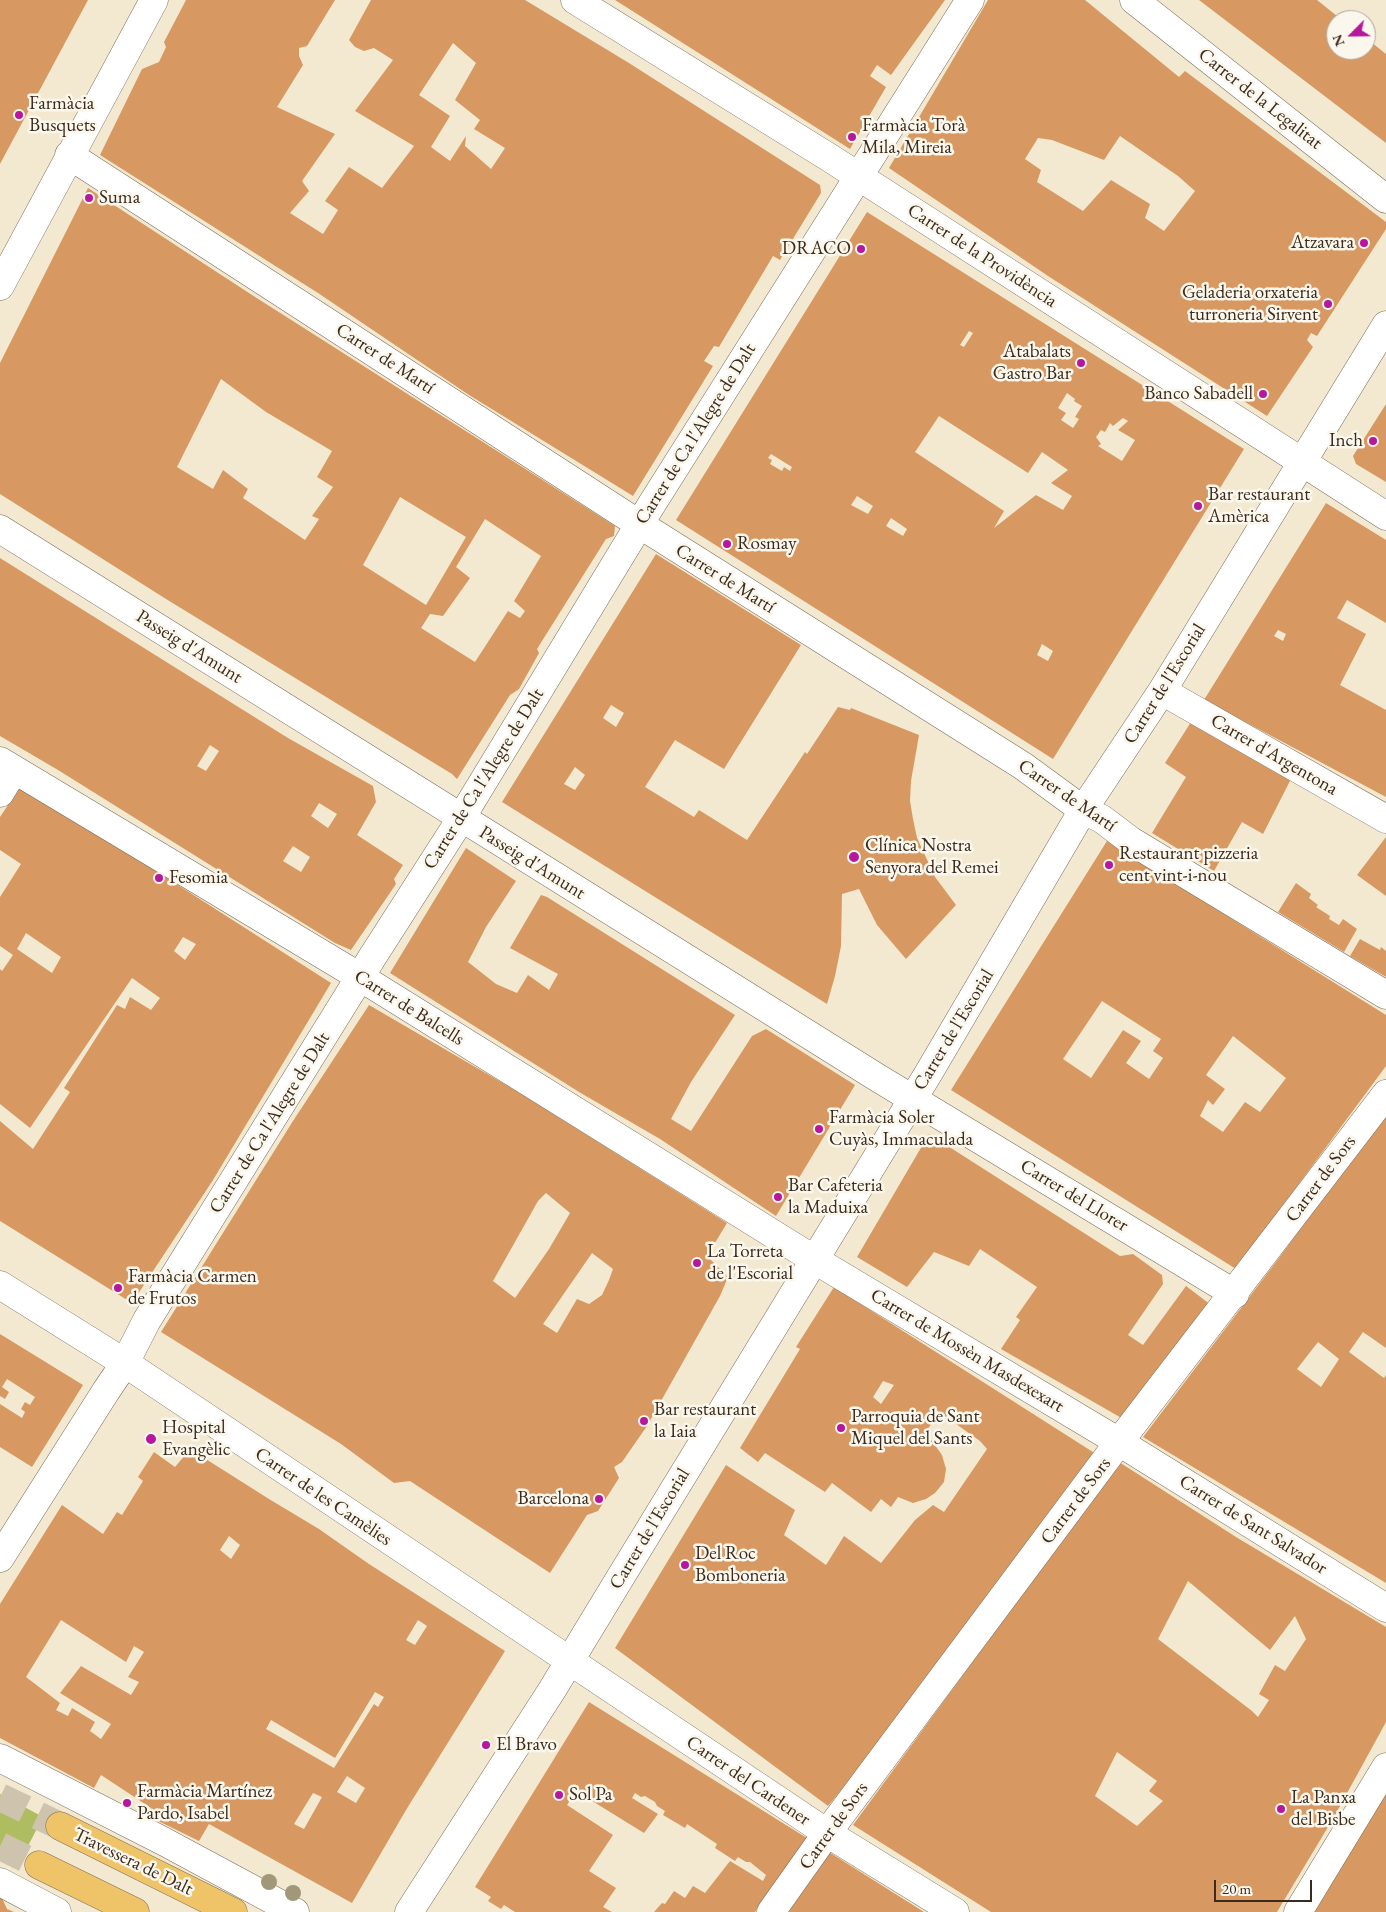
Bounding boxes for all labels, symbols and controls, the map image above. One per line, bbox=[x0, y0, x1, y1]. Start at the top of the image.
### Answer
north arrow bbox=[1326, 10, 1376, 60]
text: N bbox=[1328, 32, 1349, 49]
street label: Carrer de la Legalitat bbox=[1193, 43, 1327, 155]
place label: Farmàcia Busquets bbox=[29, 93, 96, 137]
marker: Farmàcia Busquets bbox=[13, 109, 25, 121]
place label: Farmàcia Torà Mila, Mireia bbox=[862, 115, 965, 159]
marker: Farmàcia Torà Mila, Mireia bbox=[846, 131, 858, 143]
place label: Suma bbox=[99, 187, 140, 209]
marker: Suma bbox=[83, 192, 95, 204]
street label: Carrer de la Providència bbox=[903, 199, 1061, 313]
place label: Atzavara bbox=[1291, 232, 1354, 254]
marker: Atzavara bbox=[1358, 237, 1370, 249]
place label: DRACO bbox=[782, 238, 851, 260]
marker: DRACO bbox=[855, 243, 867, 255]
place label: Geladeria orxateria turroneria Sirvent bbox=[1182, 282, 1318, 326]
marker: Geladeria orxateria turroneria Sirvent bbox=[1322, 298, 1334, 310]
street label: Carrer de Martí bbox=[331, 319, 439, 399]
street label: Carrer de Ca l'Alegre de Dalt bbox=[631, 339, 761, 529]
place label: Atabalats Gastro Bar bbox=[993, 341, 1071, 385]
marker: Atabalats Gastro Bar bbox=[1075, 357, 1087, 369]
place label: Banco Sabadell bbox=[1144, 383, 1253, 405]
marker: Banco Sabadell bbox=[1257, 388, 1269, 400]
place label: Inch bbox=[1329, 430, 1363, 452]
marker: Inch bbox=[1367, 435, 1379, 447]
place label: Bar restaurant Amèrica bbox=[1208, 484, 1310, 528]
marker: Bar restaurant Amèrica bbox=[1192, 500, 1204, 512]
place label: Rosmay bbox=[737, 533, 797, 555]
marker: Rosmay bbox=[721, 538, 733, 550]
street label: Carrer de Martí bbox=[671, 539, 779, 619]
street label: Passeig d'Amunt bbox=[132, 605, 246, 689]
street label: Carrer de l'Escorial bbox=[1119, 620, 1211, 748]
street label: Carrer de Ca l'Alegre de Dalt bbox=[419, 684, 549, 874]
street label: Carrer d'Argentona bbox=[1206, 709, 1342, 801]
street label: Carrer de Martí bbox=[1014, 755, 1120, 837]
street label: Passeig d'Amunt bbox=[475, 821, 589, 905]
place label: Clínica Nostra Senyora del Remei bbox=[865, 835, 999, 879]
place label: Restaurant pizzeria cent vint-i-nou bbox=[1119, 843, 1258, 887]
marker: Clínica Nostra Senyora del Remei bbox=[847, 850, 861, 864]
marker: Restaurant pizzeria cent vint-i-nou bbox=[1103, 859, 1115, 871]
place label: Fesomia bbox=[169, 867, 228, 889]
marker: Fesomia bbox=[153, 872, 165, 884]
street label: Carrer de Balcells bbox=[350, 965, 468, 1051]
street label: Carrer de l'Escorial bbox=[909, 965, 999, 1095]
street label: Carrer de Ca l'Alegre de Dalt bbox=[205, 1028, 335, 1218]
place label: Farmàcia Soler Cuyàs, Immaculada bbox=[829, 1107, 973, 1151]
marker: Farmàcia Soler Cuyàs, Immaculada bbox=[813, 1123, 825, 1135]
street label: Carrer de Sors bbox=[1281, 1131, 1361, 1227]
street label: Carrer del Llorer bbox=[1016, 1155, 1132, 1237]
place label: Bar Cafeteria la Maduixa bbox=[788, 1175, 883, 1219]
marker: Bar Cafeteria la Maduixa bbox=[772, 1191, 784, 1203]
place label: La Torreta de l'Escorial bbox=[707, 1241, 793, 1285]
marker: La Torreta de l'Escorial bbox=[691, 1257, 703, 1269]
place label: Farmàcia Carmen de Frutos bbox=[128, 1266, 257, 1310]
marker: Farmàcia Carmen de Frutos bbox=[112, 1282, 124, 1294]
street label: Carrer de Mossèn Masdexexart bbox=[866, 1284, 1068, 1418]
place label: Bar restaurant la Iaia bbox=[654, 1399, 756, 1443]
place label: Parroquia de Sant Miquel del Sants bbox=[851, 1406, 979, 1450]
marker: Bar restaurant la Iaia bbox=[638, 1415, 650, 1427]
place label: Hospital Evangèlic bbox=[162, 1417, 230, 1461]
marker: Parroquia de Sant Miquel del Sants bbox=[835, 1422, 847, 1434]
marker: Hospital Evangèlic bbox=[144, 1432, 158, 1446]
street label: Carrer de les Camèlies bbox=[250, 1443, 396, 1551]
street label: Carrer de Sors bbox=[1036, 1453, 1116, 1549]
street label: Carrer de l'Escorial bbox=[605, 1464, 695, 1594]
street label: Carrer de Sant Salvador bbox=[1175, 1470, 1331, 1580]
place label: Barcelona bbox=[518, 1488, 589, 1510]
marker: Barcelona bbox=[593, 1493, 605, 1505]
place label: Del Roc Bomboneria bbox=[695, 1543, 786, 1587]
marker: Del Roc Bomboneria bbox=[679, 1559, 691, 1571]
street label: Carrer del Cardener bbox=[682, 1731, 814, 1831]
place label: El Bravo bbox=[496, 1734, 557, 1756]
marker: El Bravo bbox=[480, 1739, 492, 1751]
street label: Carrer de Sors bbox=[795, 1778, 873, 1874]
place label: Farmàcia Martínez Pardo, Isabel bbox=[137, 1781, 272, 1825]
place label: Sol Pa bbox=[569, 1784, 612, 1806]
place label: La Panxa del Bisbe bbox=[1291, 1787, 1356, 1831]
marker: Sol Pa bbox=[553, 1789, 565, 1801]
marker: Farmàcia Martínez Pardo, Isabel bbox=[121, 1797, 133, 1809]
marker: La Panxa del Bisbe bbox=[1275, 1803, 1287, 1815]
street label: Travessera de Dalt bbox=[69, 1823, 197, 1901]
scale bar bbox=[1216, 1870, 1314, 1902]
text: 20 m bbox=[1222, 1879, 1251, 1898]

